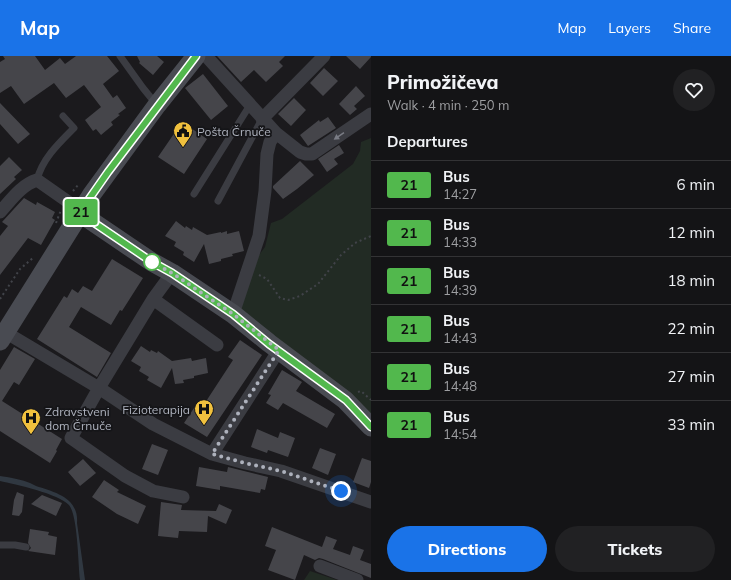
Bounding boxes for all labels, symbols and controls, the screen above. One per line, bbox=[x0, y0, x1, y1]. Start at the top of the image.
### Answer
text: Map bbox=[20, 16, 60, 40]
text: Map bbox=[557, 19, 586, 37]
text: Layers bbox=[608, 19, 651, 37]
text: Share bbox=[673, 19, 711, 37]
button: heart bbox=[673, 69, 715, 111]
text: Primožičeva bbox=[387, 70, 499, 94]
text: Walk · 4 min · 250 m bbox=[387, 97, 509, 113]
public building icon: Pošta Črnuče bbox=[172, 120, 194, 148]
place label: Pošta Črnuče bbox=[197, 124, 271, 139]
one-way arrow bbox=[334, 132, 344, 140]
text: Departures bbox=[387, 132, 468, 151]
text: Bus bbox=[443, 167, 470, 186]
text: 6 min bbox=[677, 175, 715, 194]
text: 21 bbox=[401, 176, 417, 194]
text: 14:27 bbox=[443, 186, 477, 202]
line badge: 21 bbox=[63, 199, 99, 225]
text: 21 bbox=[73, 203, 89, 221]
text: Bus bbox=[443, 215, 470, 234]
text: 12 min bbox=[668, 223, 715, 242]
text: 21 bbox=[401, 224, 417, 242]
text: 14:33 bbox=[443, 234, 477, 250]
unlabelled marker bbox=[143, 253, 161, 271]
text: Bus bbox=[443, 263, 470, 282]
text: 18 min bbox=[668, 271, 715, 290]
text: 21 bbox=[401, 272, 417, 290]
text: 14:39 bbox=[443, 282, 477, 298]
text: Bus bbox=[443, 311, 470, 330]
text: 22 min bbox=[668, 319, 715, 338]
text: 21 bbox=[401, 320, 417, 338]
text: 14:43 bbox=[443, 330, 477, 346]
text: Bus bbox=[443, 359, 470, 378]
text: 27 min bbox=[668, 367, 715, 386]
text: 21 bbox=[401, 368, 417, 386]
text: 14:48 bbox=[443, 378, 477, 394]
hospital icon: Fizioterapija bbox=[193, 398, 215, 426]
place label: Fizioterapija bbox=[122, 402, 190, 417]
place label: Zdravstveni dom Črnuče bbox=[45, 404, 112, 433]
hospital icon: Zdravstveni dom Črnuče bbox=[20, 407, 42, 435]
text: Bus bbox=[443, 407, 470, 426]
text: 33 min bbox=[668, 415, 715, 434]
text: 21 bbox=[401, 416, 417, 434]
text: 14:54 bbox=[443, 426, 477, 442]
your location bbox=[331, 481, 351, 501]
button: Directions bbox=[387, 526, 547, 572]
button: Tickets bbox=[555, 526, 715, 572]

